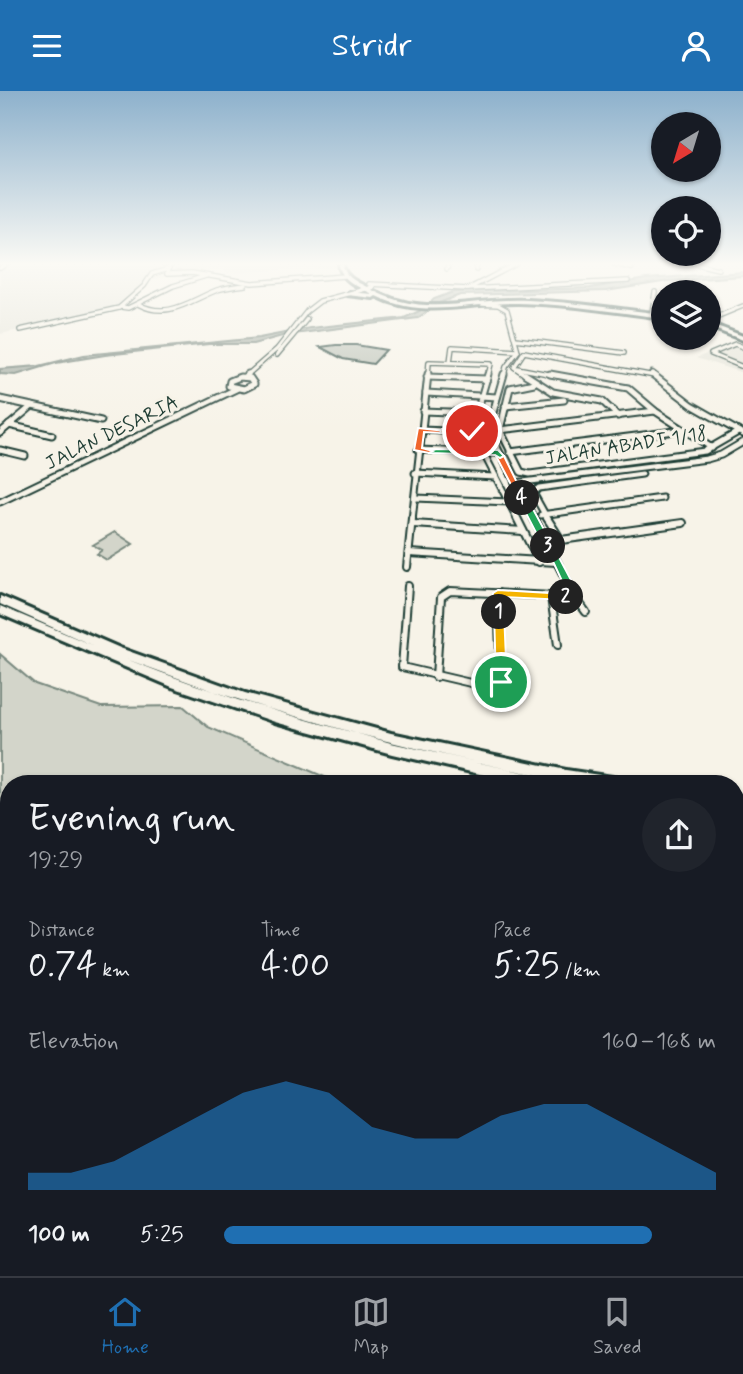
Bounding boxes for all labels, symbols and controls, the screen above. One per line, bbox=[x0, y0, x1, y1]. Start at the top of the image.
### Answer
text: Stridr bbox=[332, 25, 411, 67]
icon: menu bbox=[28, 27, 66, 65]
icon: person bbox=[677, 27, 715, 65]
north arrow bbox=[651, 112, 721, 182]
map controls bbox=[651, 112, 721, 350]
button: locate bbox=[651, 196, 721, 266]
button: layers bbox=[651, 280, 721, 350]
street label: JALAN DESARIA bbox=[41, 390, 183, 476]
pin bbox=[442, 401, 502, 461]
icon: check bbox=[453, 412, 491, 450]
street label: JALAN ABADI 1/18 bbox=[543, 421, 709, 471]
pin: 4 bbox=[504, 481, 540, 515]
text: 4 bbox=[516, 485, 527, 510]
pin: 3 bbox=[530, 529, 566, 563]
text: 3 bbox=[543, 533, 552, 558]
pin: 2 bbox=[548, 580, 584, 615]
text: 2 bbox=[561, 584, 570, 609]
pin: 1 bbox=[482, 595, 516, 629]
text: 1 bbox=[494, 599, 503, 624]
pin bbox=[471, 652, 531, 712]
icon: arrive bbox=[482, 663, 520, 701]
text: Evening run bbox=[28, 795, 235, 844]
button: share bbox=[642, 798, 716, 872]
text: 19:29 bbox=[28, 846, 83, 876]
text: Distance bbox=[28, 918, 95, 943]
text: Time bbox=[261, 918, 300, 943]
text: Pace bbox=[493, 918, 531, 943]
text: 0.74 bbox=[28, 943, 97, 989]
text: 4:00 bbox=[261, 943, 330, 989]
text: 5:25 bbox=[493, 943, 559, 989]
text: km bbox=[97, 958, 130, 983]
text: /km bbox=[559, 958, 601, 983]
text: Elevation bbox=[28, 1027, 119, 1057]
text: 160–168 m bbox=[602, 1027, 716, 1057]
text: 100 m bbox=[28, 1220, 90, 1250]
text: 5:25 bbox=[140, 1220, 183, 1250]
tab: Home bbox=[102, 1293, 149, 1360]
tab: Map bbox=[352, 1293, 390, 1360]
tab: Saved bbox=[593, 1293, 641, 1360]

